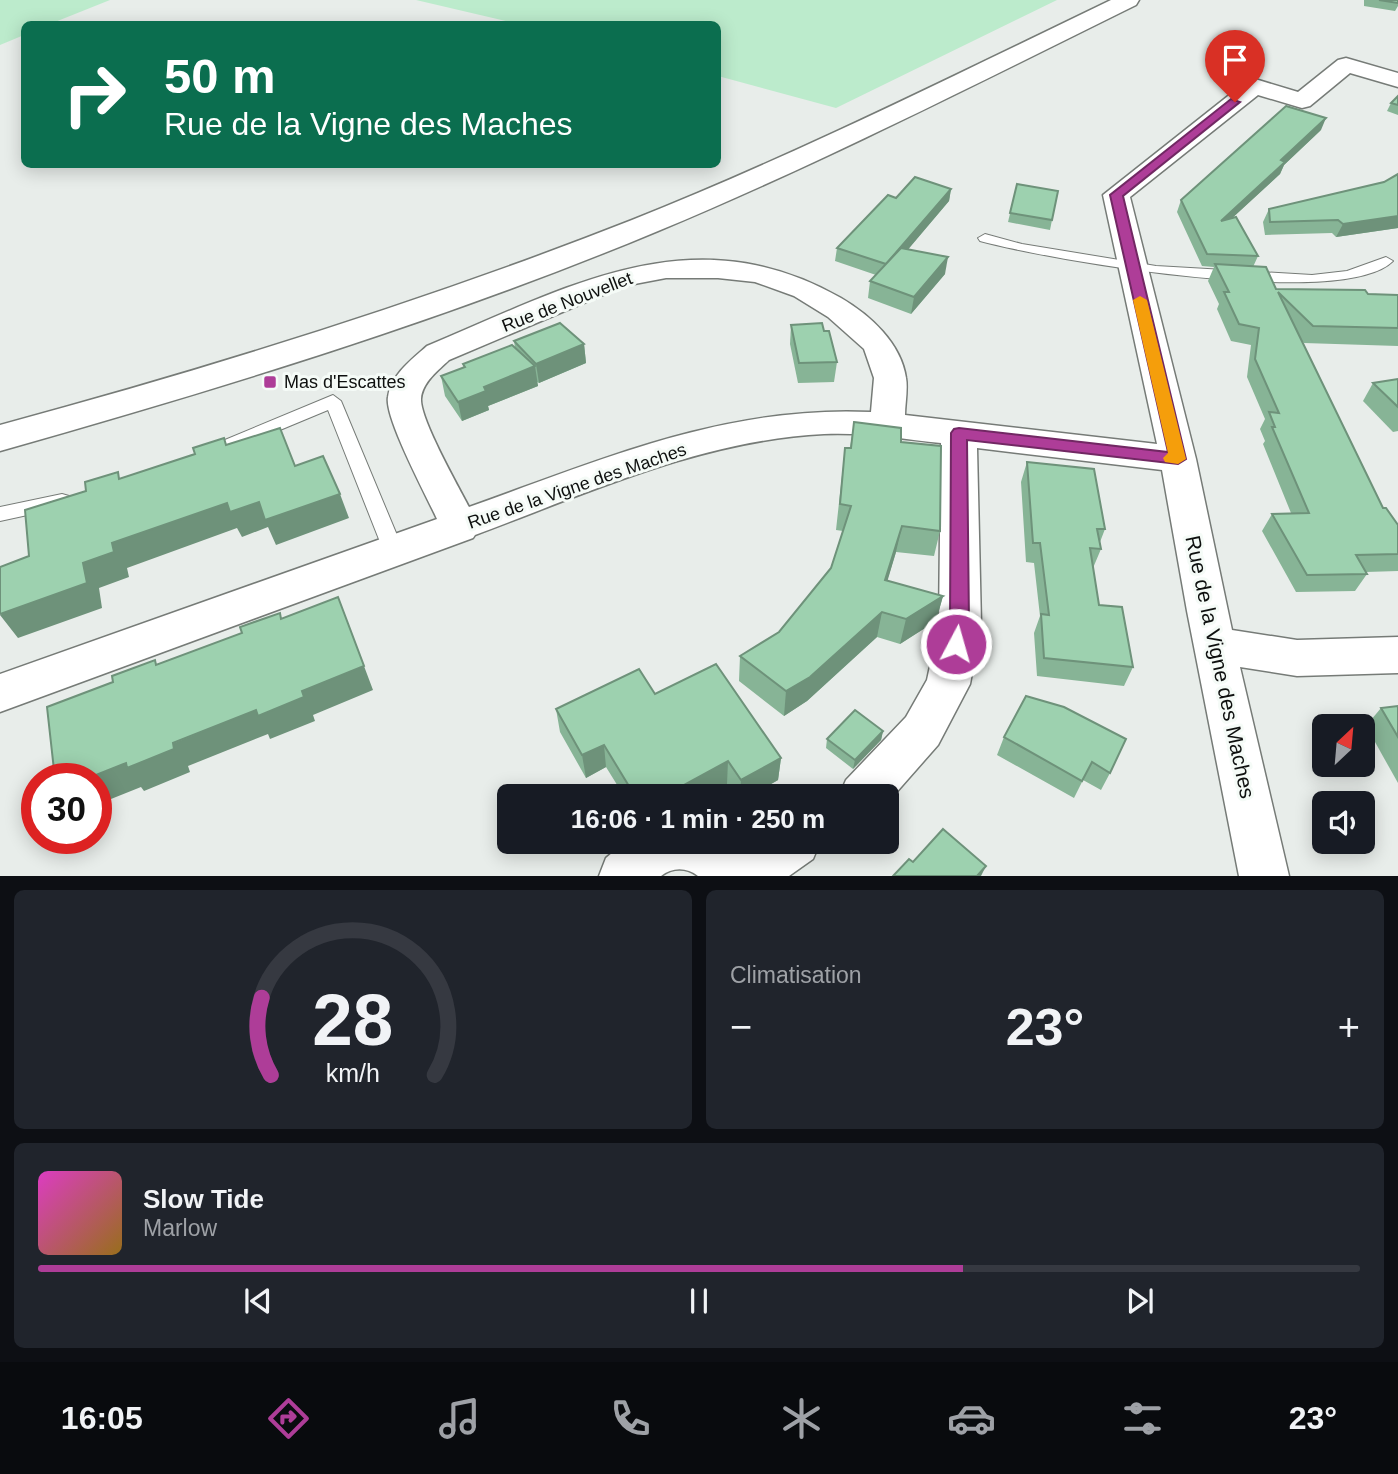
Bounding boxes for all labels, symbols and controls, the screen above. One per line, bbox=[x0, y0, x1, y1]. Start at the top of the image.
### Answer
pin bbox=[1205, 30, 1265, 102]
icon: arrive bbox=[1216, 41, 1254, 79]
icon: right bbox=[49, 49, 140, 140]
text: 50 m bbox=[164, 49, 276, 103]
text: Rue de la Vigne des Maches bbox=[164, 106, 573, 142]
street label: Rue de Nouvellet bbox=[499, 268, 635, 336]
place label: Mas d'Escattes bbox=[284, 372, 405, 392]
marker: Mas d'Escattes bbox=[262, 374, 278, 390]
street label: Rue de la Vigne des Maches bbox=[465, 439, 689, 533]
street label: Rue de la Vigne des Maches bbox=[1181, 533, 1260, 800]
position arrow bbox=[919, 607, 993, 681]
north arrow bbox=[1312, 714, 1376, 777]
map controls bbox=[1312, 714, 1375, 854]
speed limit sign: 30 bbox=[21, 763, 112, 854]
button: sound bbox=[1312, 791, 1375, 854]
text: 16:06 · 1 min · 250 m bbox=[571, 804, 825, 834]
text: Climatisation bbox=[730, 962, 862, 988]
text: 28 bbox=[313, 980, 393, 1061]
text: 23° bbox=[1006, 998, 1084, 1056]
text: − bbox=[730, 1006, 752, 1048]
text: + bbox=[1338, 1006, 1360, 1048]
text: km/h bbox=[326, 1059, 380, 1087]
text: Slow Tide bbox=[143, 1184, 264, 1214]
text: Marlow bbox=[143, 1215, 217, 1241]
icon: previous bbox=[239, 1282, 277, 1320]
icon: pause bbox=[680, 1282, 718, 1320]
icon: next bbox=[1121, 1282, 1159, 1320]
icon: directions bbox=[264, 1394, 313, 1443]
icon: music bbox=[435, 1394, 484, 1443]
icon: phone bbox=[606, 1394, 655, 1443]
icon: climate bbox=[777, 1394, 826, 1443]
icon: car bbox=[947, 1394, 996, 1443]
icon: filters bbox=[1118, 1394, 1167, 1443]
text: 16:05 bbox=[61, 1400, 143, 1436]
text: 23° bbox=[1289, 1400, 1337, 1436]

